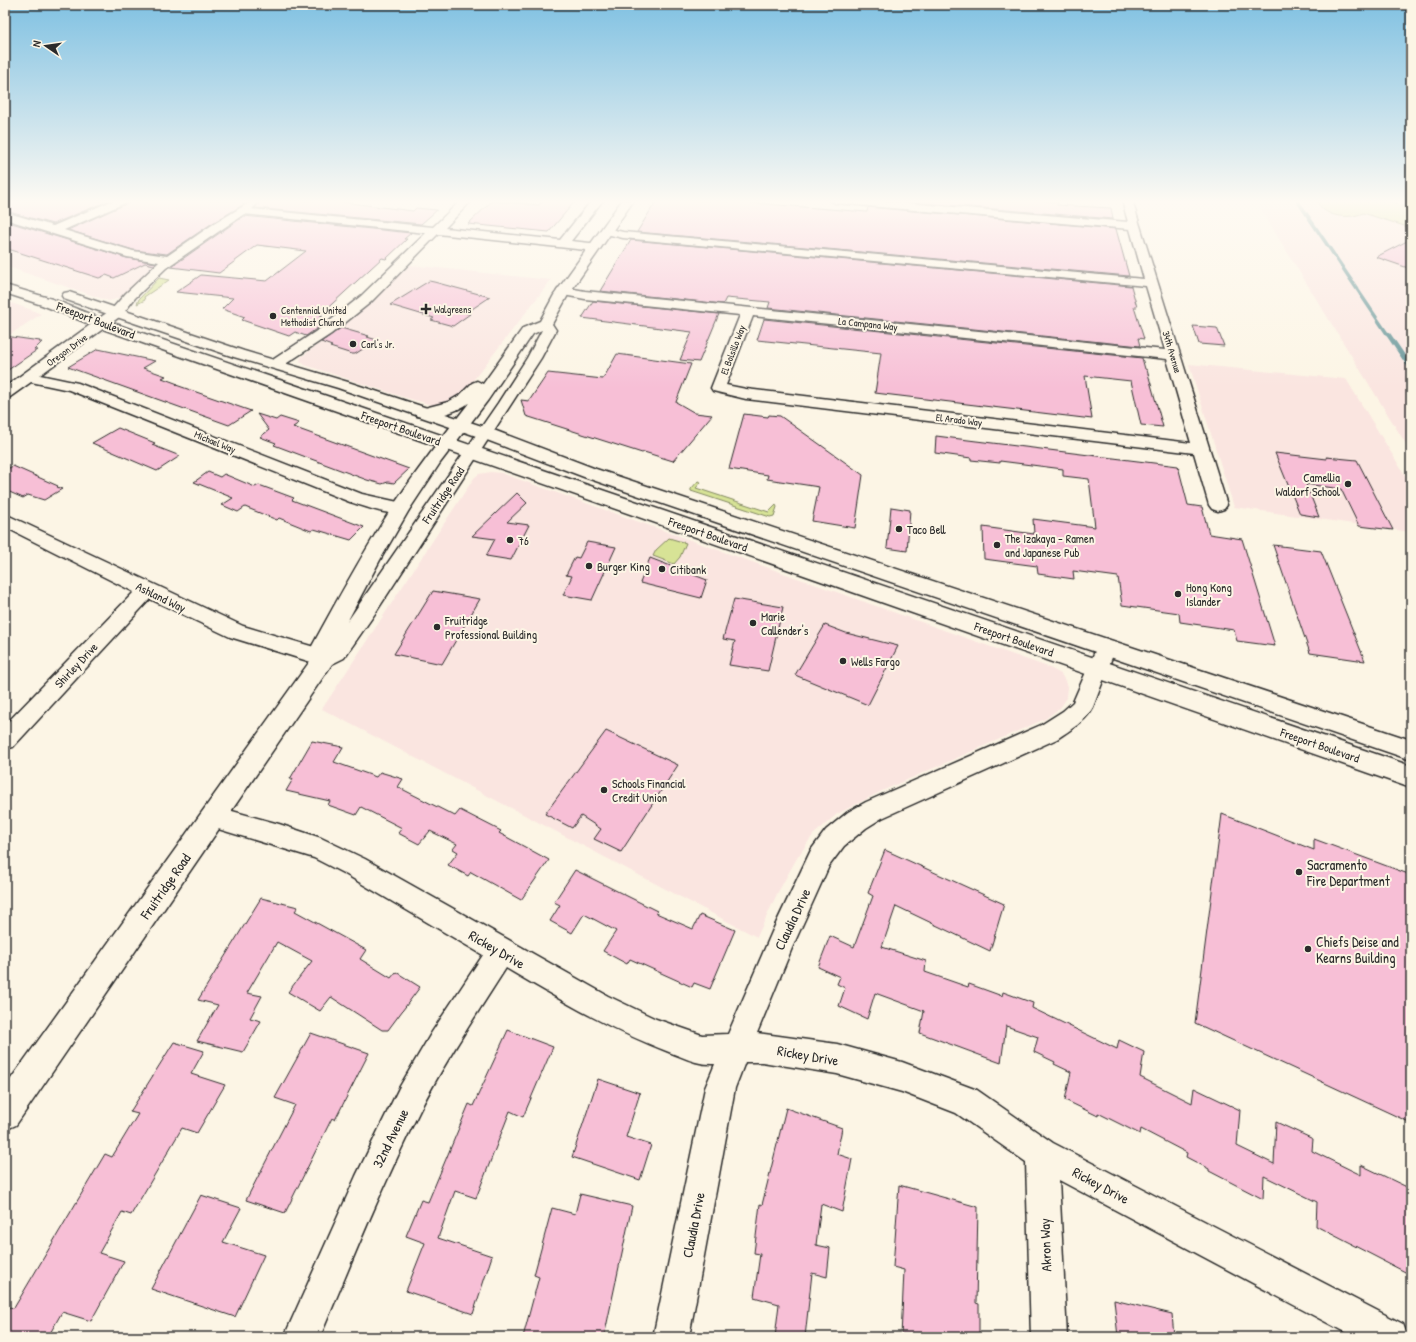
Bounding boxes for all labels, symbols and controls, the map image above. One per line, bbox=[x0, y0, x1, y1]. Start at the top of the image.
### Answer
north arrow bbox=[26, 26, 66, 66]
text: N bbox=[29, 39, 44, 48]
street label: Freeport Boulevard bbox=[53, 297, 138, 343]
place label: Walgreens bbox=[434, 303, 472, 316]
place label: Centennial United Methodist Church bbox=[281, 304, 346, 329]
marker: Walgreens bbox=[421, 304, 431, 314]
marker: Centennial United Methodist Church bbox=[268, 311, 278, 321]
street label: La Campana Way bbox=[838, 314, 898, 334]
street label: El Bolsillo Way bbox=[718, 323, 748, 377]
street label: 34th Avenue bbox=[1159, 329, 1185, 375]
street label: Oregon Drive bbox=[44, 331, 90, 369]
place label: Carl's Jr. bbox=[361, 338, 394, 351]
marker: Carl's Jr. bbox=[348, 339, 358, 349]
street label: Freeport Boulevard bbox=[358, 406, 443, 450]
street label: El Arado Way bbox=[935, 411, 983, 429]
street label: Michael Way bbox=[192, 428, 238, 456]
street label: Fruitridge Road bbox=[417, 463, 468, 528]
place label: Camellia Waldorf School bbox=[1275, 469, 1341, 500]
marker: Camellia Waldorf School bbox=[1343, 479, 1353, 489]
street label: Freeport Boulevard bbox=[665, 512, 750, 556]
place label: Taco Bell bbox=[907, 521, 946, 538]
marker: Taco Bell bbox=[894, 524, 904, 534]
place label: The Izakaya - Ramen and Japanese Pub bbox=[1005, 530, 1094, 561]
place label: 76 bbox=[518, 532, 529, 549]
marker: 76 bbox=[505, 535, 515, 545]
marker: The Izakaya - Ramen and Japanese Pub bbox=[992, 540, 1002, 550]
place label: Burger King bbox=[597, 558, 650, 575]
marker: Burger King bbox=[584, 561, 594, 571]
place label: Citibank bbox=[670, 561, 706, 578]
marker: Citibank bbox=[657, 564, 667, 574]
street label: Ashland Way bbox=[133, 578, 189, 616]
place label: Hong Kong Islander bbox=[1186, 579, 1232, 610]
marker: Hong Kong Islander bbox=[1173, 589, 1183, 599]
place label: Marie Callender's bbox=[761, 608, 809, 639]
place label: Fruitridge Professional Building bbox=[444, 612, 537, 643]
street label: Freeport Boulevard bbox=[971, 617, 1056, 661]
marker: Marie Callender's bbox=[748, 618, 758, 628]
marker: Fruitridge Professional Building bbox=[432, 622, 442, 632]
street label: Shirley Drive bbox=[51, 638, 102, 691]
place label: Wells Fargo bbox=[851, 653, 900, 670]
marker: Wells Fargo bbox=[838, 656, 848, 666]
street label: Freeport Boulevard bbox=[1277, 723, 1362, 767]
place label: Schools Financial Credit Union bbox=[612, 775, 686, 806]
marker: Schools Financial Credit Union bbox=[599, 785, 609, 795]
street label: Fruitridge Road bbox=[135, 849, 196, 924]
place label: Sacramento Fire Department bbox=[1306, 855, 1390, 891]
marker: Sacramento Fire Department bbox=[1294, 867, 1304, 877]
street label: Claudia Drive bbox=[769, 885, 815, 953]
street label: Rickey Drive bbox=[465, 925, 529, 974]
place label: Chiefs Deise and Kearns Building bbox=[1316, 932, 1399, 968]
marker: Chiefs Deise and Kearns Building bbox=[1303, 944, 1313, 954]
street label: Rickey Drive bbox=[776, 1040, 840, 1071]
street label: 32nd Avenue bbox=[368, 1105, 413, 1171]
street label: Rickey Drive bbox=[1069, 1162, 1133, 1209]
street label: Claudia Drive bbox=[677, 1190, 709, 1259]
street label: Akron Way bbox=[1035, 1218, 1056, 1272]

